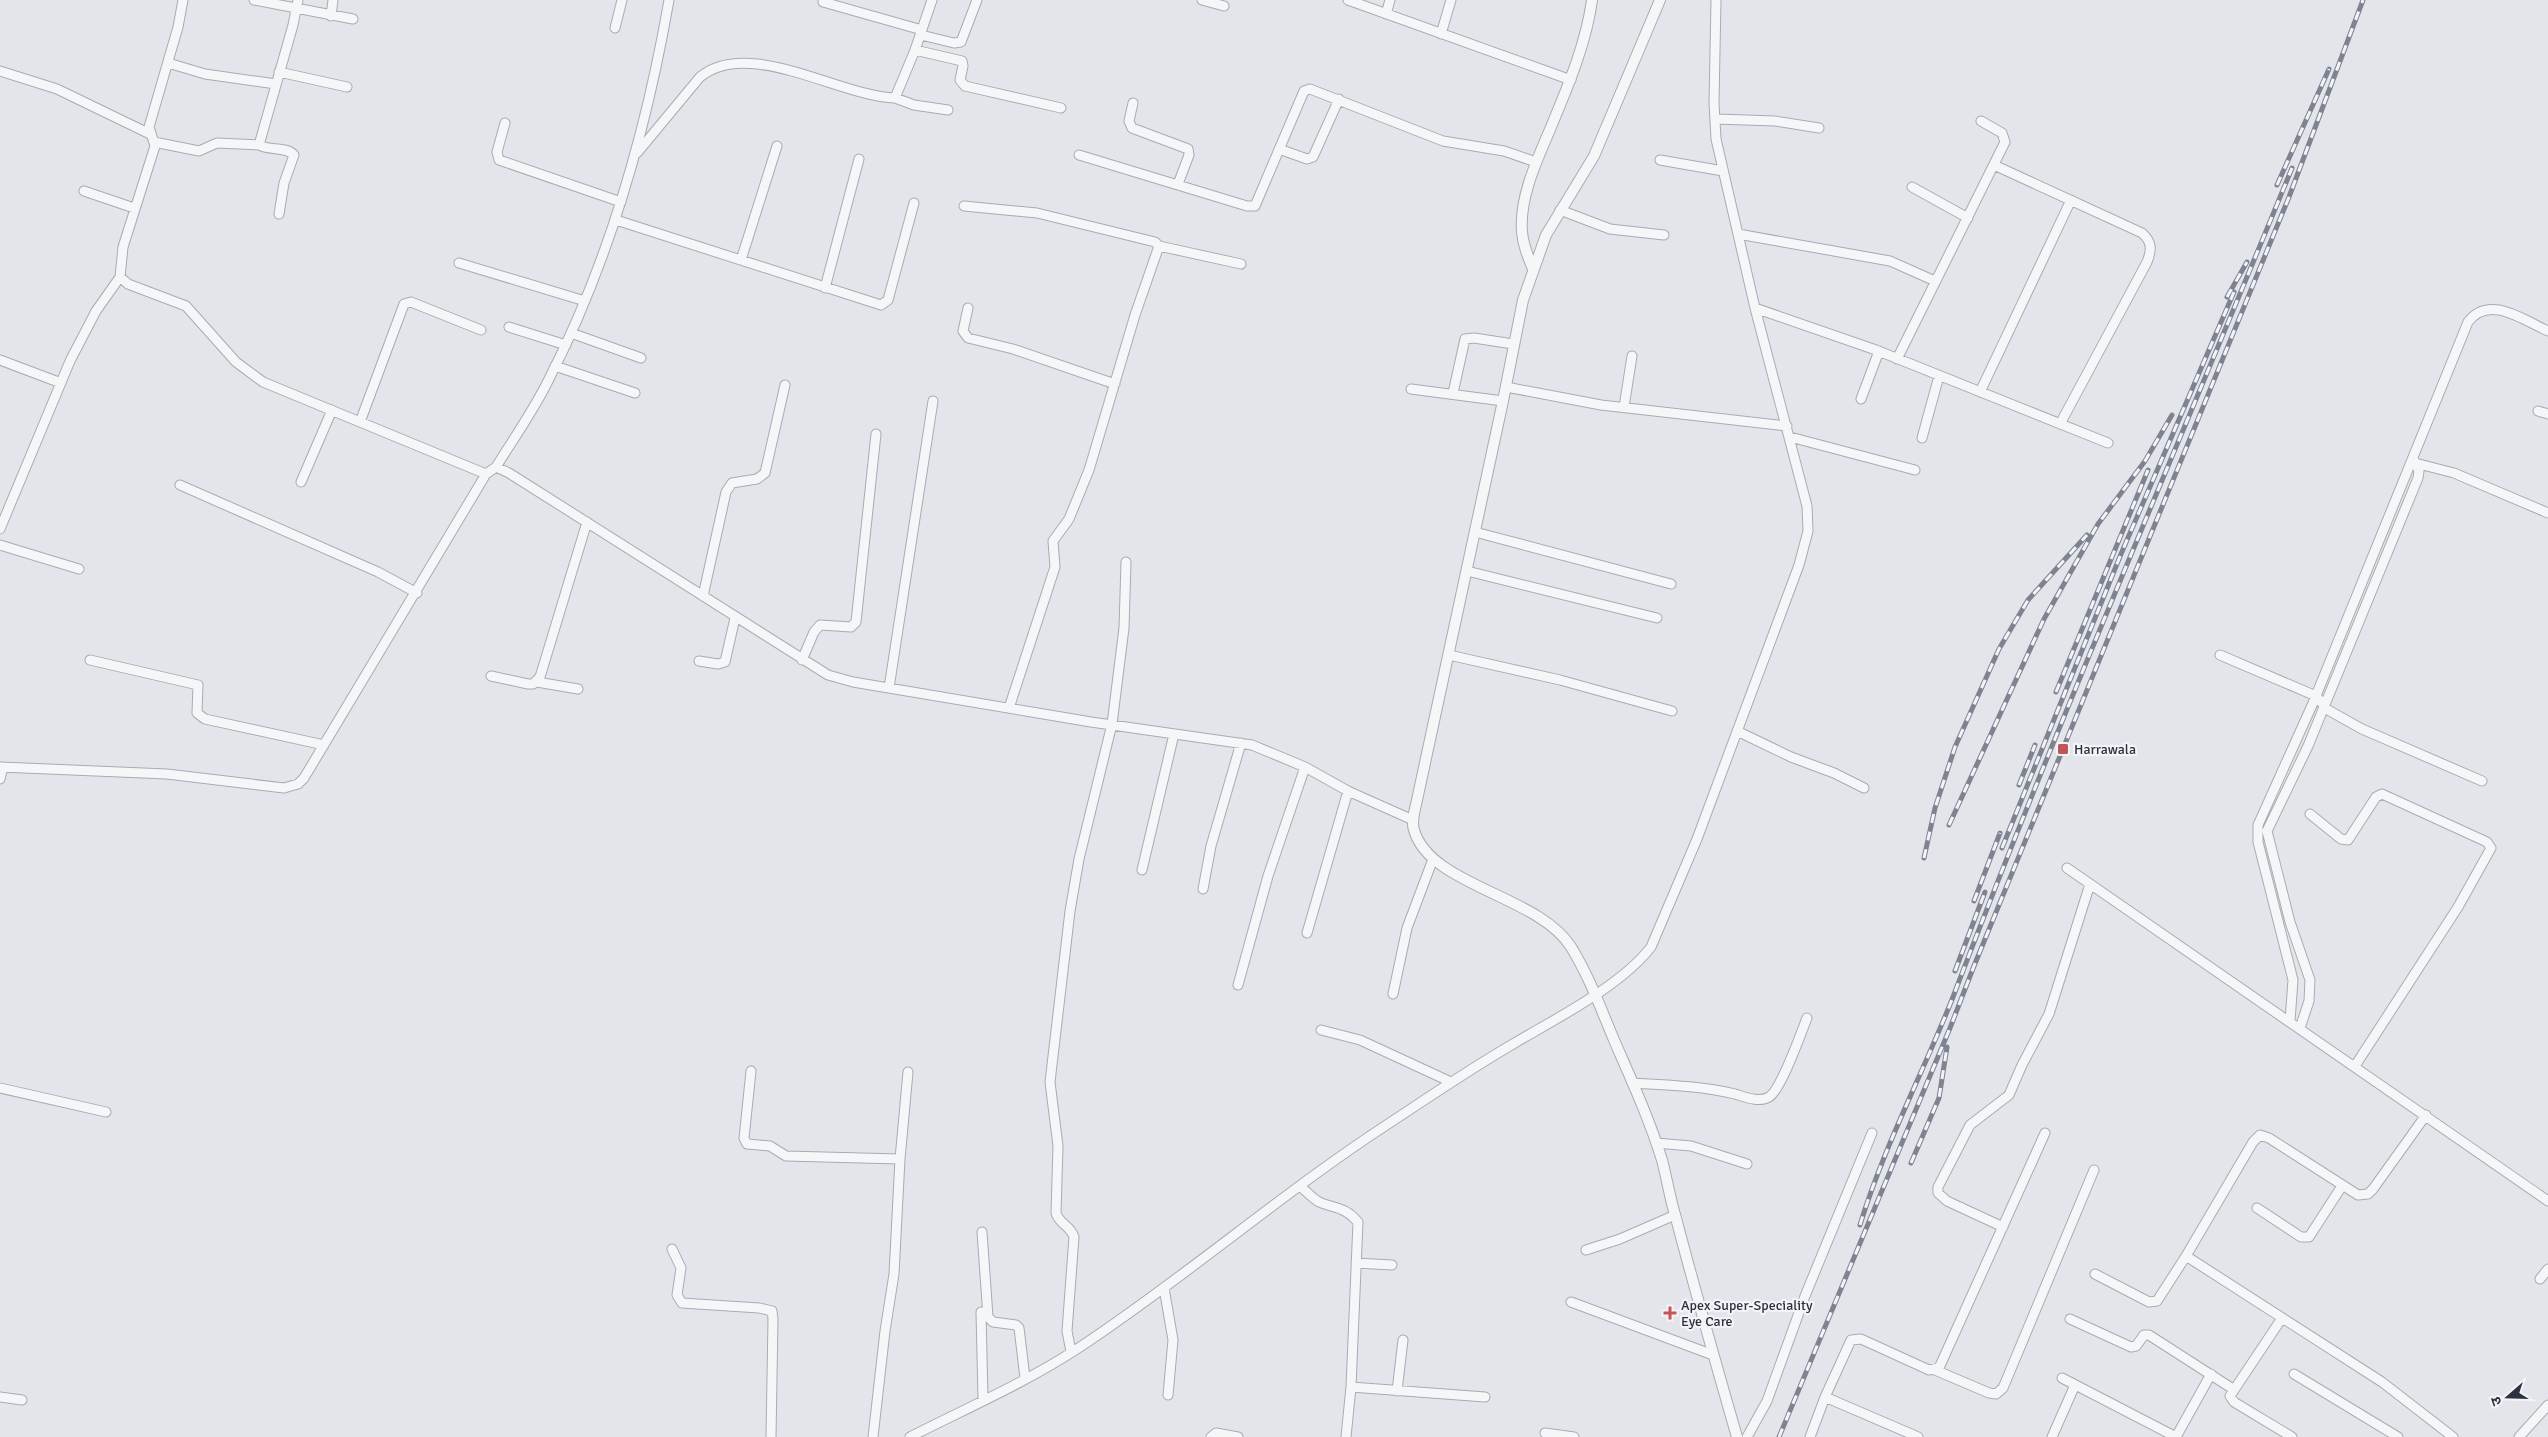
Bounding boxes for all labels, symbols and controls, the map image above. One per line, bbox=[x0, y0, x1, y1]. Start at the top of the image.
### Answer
place label: Harrawala bbox=[2074, 741, 2136, 758]
marker: Harrawala bbox=[2056, 742, 2070, 756]
place label: Apex Super-Speciality Eye Care bbox=[1681, 1297, 1813, 1330]
marker: Apex Super-Speciality Eye Care bbox=[1663, 1306, 1677, 1320]
north arrow bbox=[2483, 1372, 2533, 1422]
text: उ bbox=[2487, 1394, 2506, 1408]

